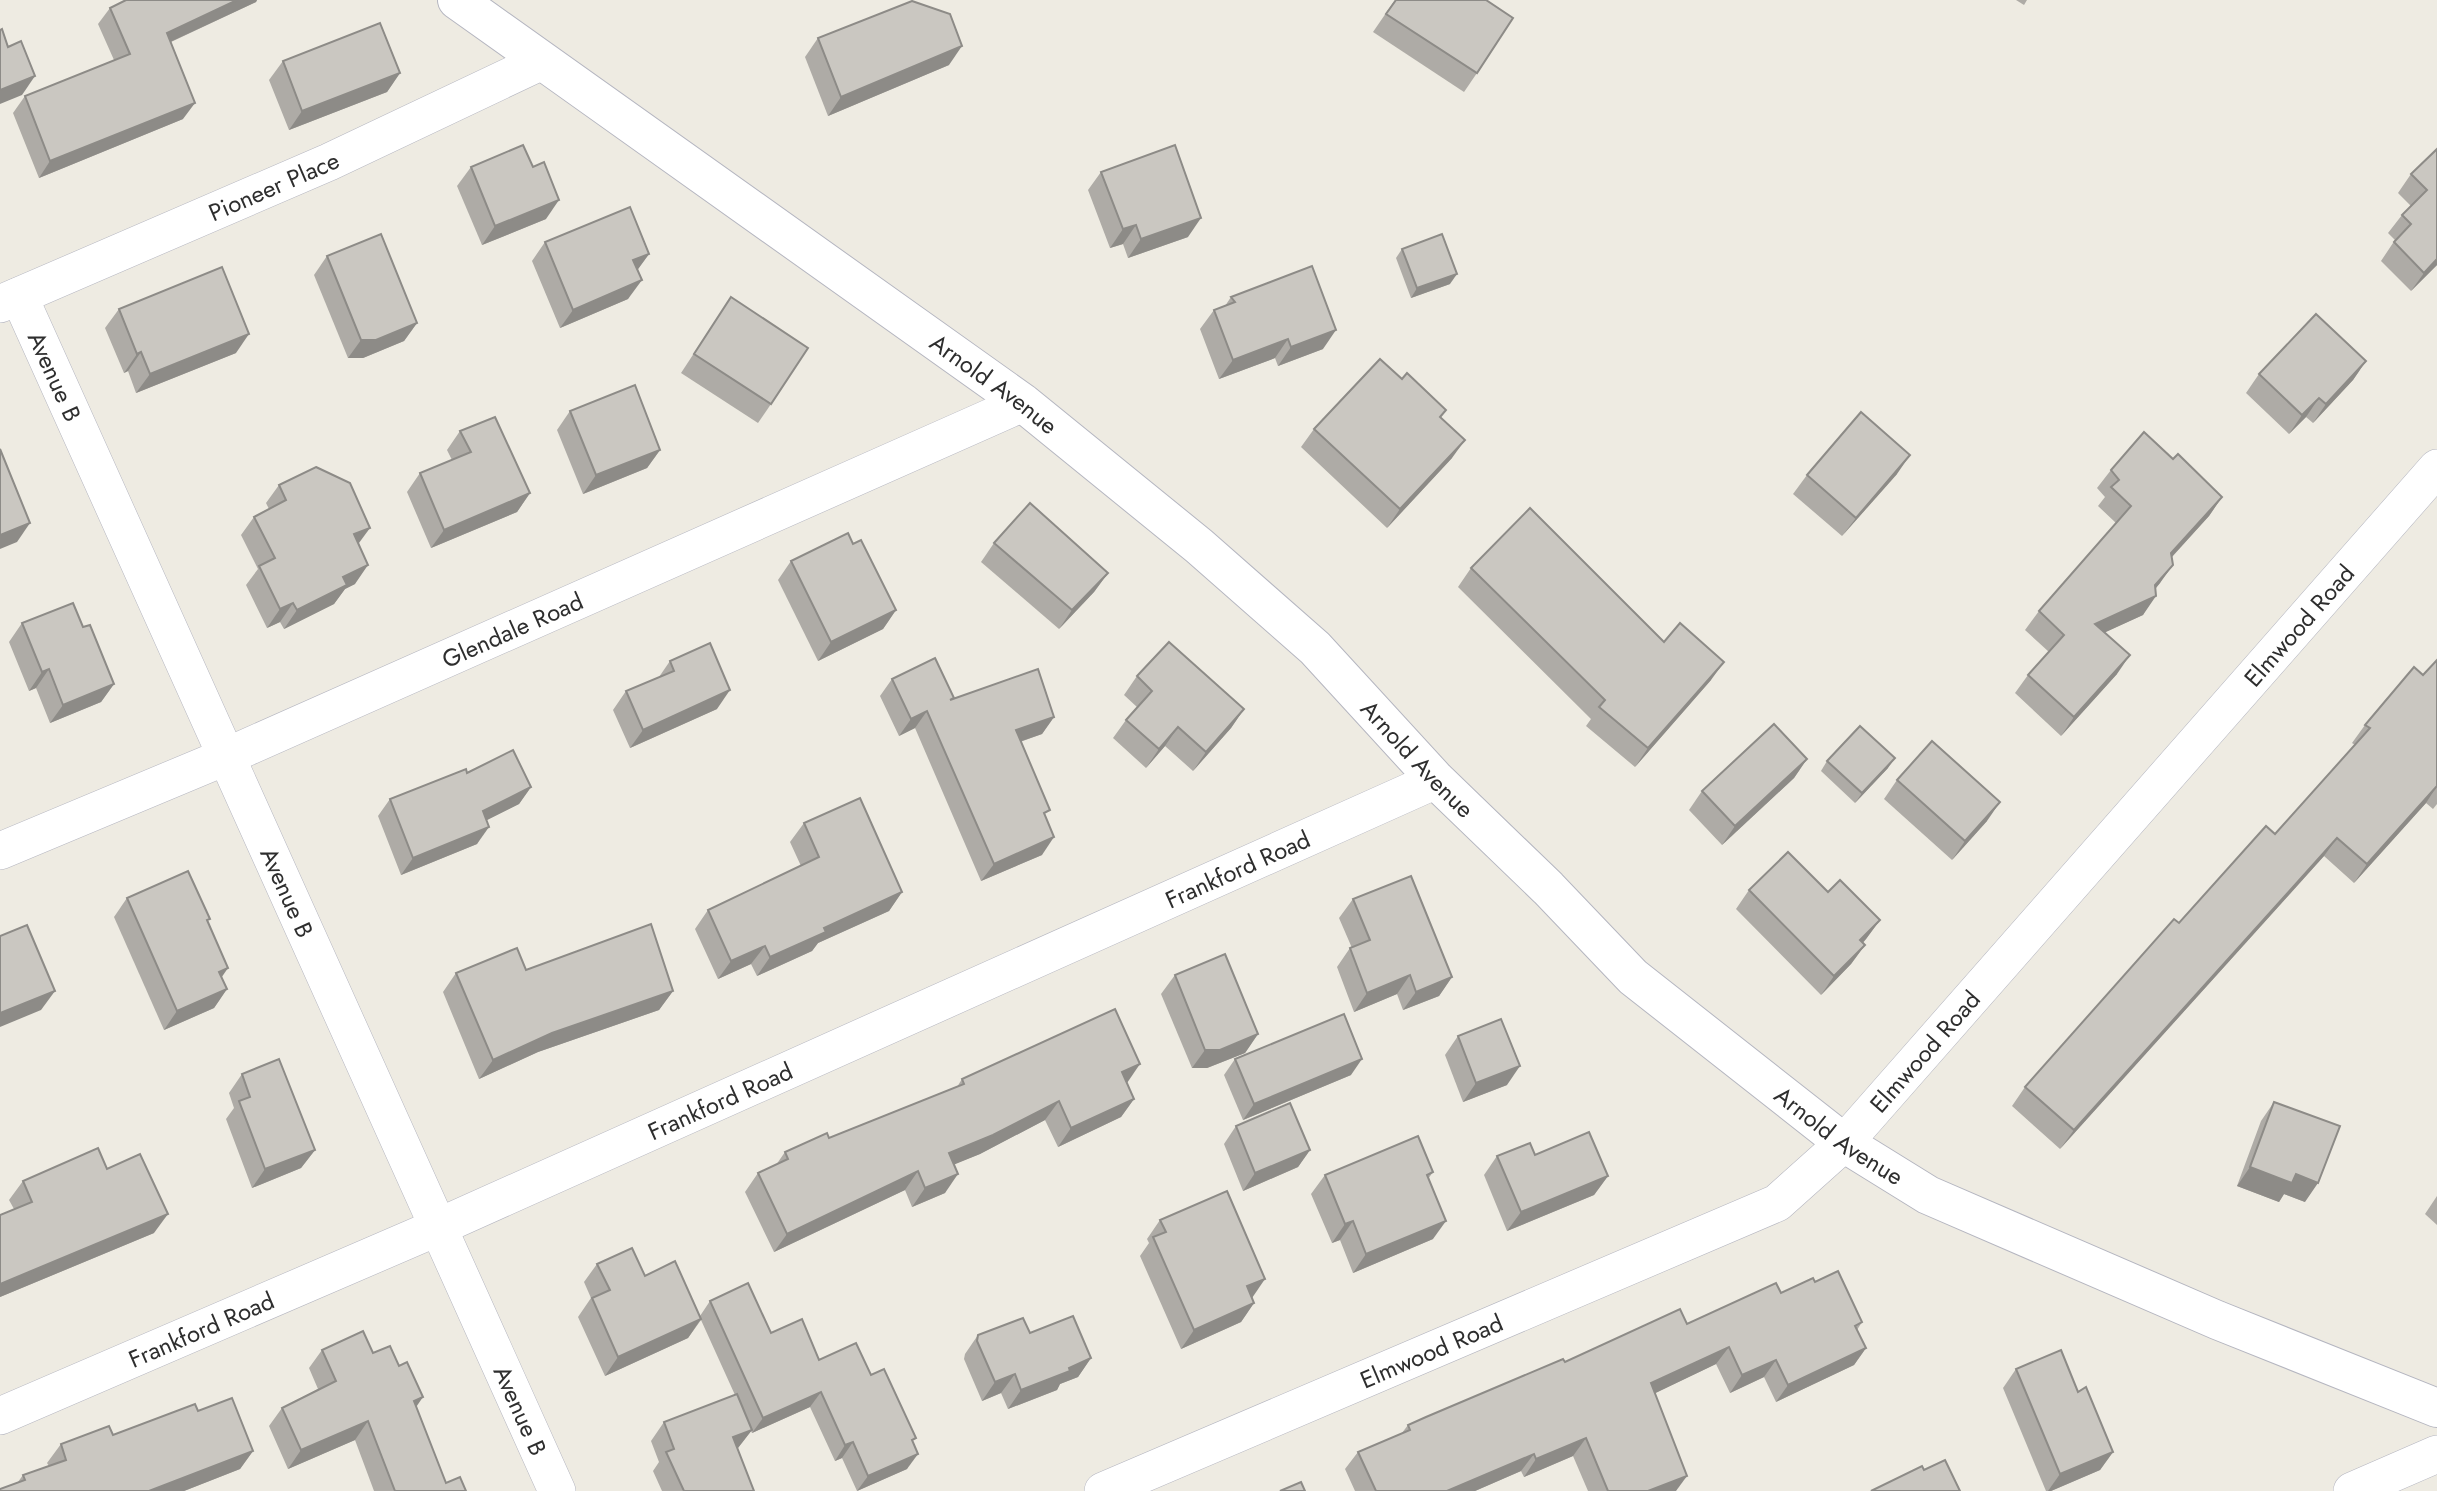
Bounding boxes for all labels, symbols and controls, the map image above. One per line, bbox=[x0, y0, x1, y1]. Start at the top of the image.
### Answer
street label: Pioneer Place bbox=[203, 142, 345, 230]
street label: Arnold Avenue bbox=[923, 325, 1066, 442]
street label: Avenue B bbox=[20, 326, 91, 427]
street label: Elmwood Road bbox=[2235, 557, 2362, 694]
street label: Glendale Road bbox=[436, 583, 588, 676]
street label: Arnold Avenue bbox=[1353, 692, 1482, 825]
street label: Frankford Road bbox=[1159, 821, 1316, 917]
street label: Avenue B bbox=[252, 842, 323, 943]
street label: Elmwood Road bbox=[1861, 983, 1988, 1120]
street label: Frankford Road bbox=[642, 1053, 798, 1149]
street label: Arnold Avenue bbox=[1767, 1077, 1910, 1193]
street label: Frankford Road bbox=[123, 1282, 279, 1376]
street label: Elmwood Road bbox=[1354, 1305, 1508, 1397]
street label: Avenue B bbox=[485, 1360, 556, 1461]

